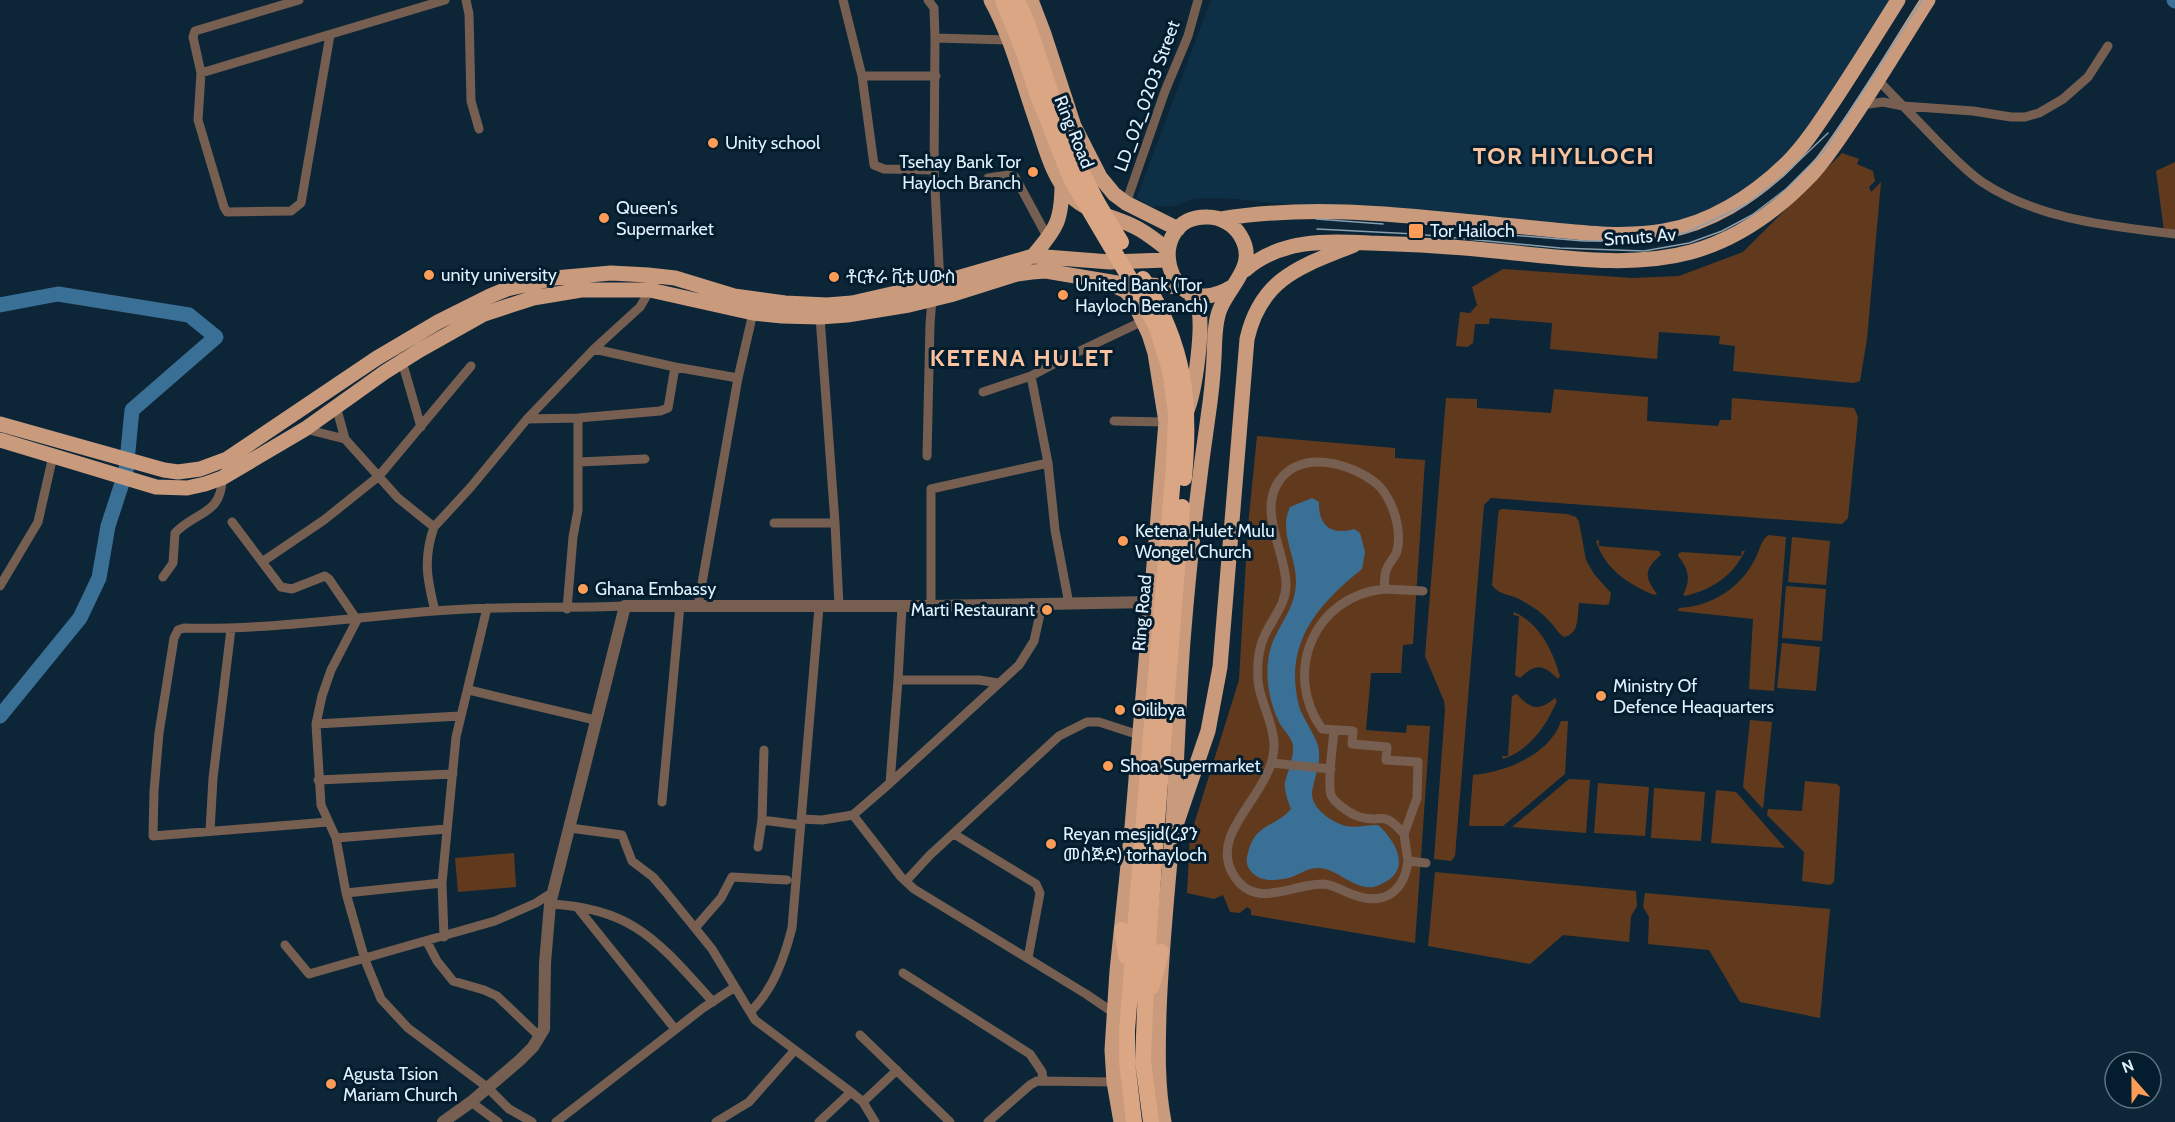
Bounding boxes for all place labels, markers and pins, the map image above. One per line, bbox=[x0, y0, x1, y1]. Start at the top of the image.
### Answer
place label: Unity school bbox=[725, 132, 821, 154]
marker: Unity school bbox=[706, 136, 720, 150]
place label: Tsehay Bank Tor Hayloch Branch bbox=[899, 151, 1021, 194]
marker: Tsehay Bank Tor Hayloch Branch bbox=[1026, 165, 1040, 179]
place label: Queen's Supermarket bbox=[616, 197, 714, 240]
marker: Queen's Supermarket bbox=[597, 211, 611, 225]
place label: Tor Hailoch bbox=[1430, 220, 1515, 242]
marker: Tor Hailoch bbox=[1407, 222, 1425, 240]
place label: unity university bbox=[441, 264, 557, 286]
place label: ቶርቶራ ቪቴ ሀውስ bbox=[846, 266, 956, 288]
marker: unity university bbox=[422, 268, 436, 282]
marker: ቶርቶራ ቪቴ ሀውስ bbox=[827, 270, 841, 284]
place label: United Bank (Tor Hayloch Beranch) bbox=[1075, 274, 1208, 317]
marker: United Bank (Tor Hayloch Beranch) bbox=[1056, 288, 1070, 302]
place label: Ketena Hulet Mulu Wongel Church bbox=[1135, 520, 1275, 563]
marker: Ketena Hulet Mulu Wongel Church bbox=[1116, 534, 1130, 548]
place label: Ghana Embassy bbox=[595, 578, 716, 600]
marker: Ghana Embassy bbox=[576, 582, 590, 596]
place label: Marti Restaurant bbox=[911, 599, 1035, 621]
marker: Marti Restaurant bbox=[1040, 603, 1054, 617]
place label: Ministry Of Defence Heaquarters bbox=[1613, 675, 1774, 718]
marker: Ministry Of Defence Heaquarters bbox=[1594, 689, 1608, 703]
place label: Oilibya bbox=[1132, 699, 1185, 721]
marker: Oilibya bbox=[1113, 703, 1127, 717]
place label: Shoa Supermarket bbox=[1120, 755, 1261, 777]
marker: Shoa Supermarket bbox=[1101, 759, 1115, 773]
place label: Reyan mesjid(ረያን መስጅድ) torhayloch bbox=[1063, 823, 1207, 866]
marker: Reyan mesjid(ረያን መስጅድ) torhayloch bbox=[1044, 837, 1058, 851]
place label: Agusta Tsion Mariam Church bbox=[343, 1063, 458, 1106]
marker: Agusta Tsion Mariam Church bbox=[324, 1077, 338, 1091]

